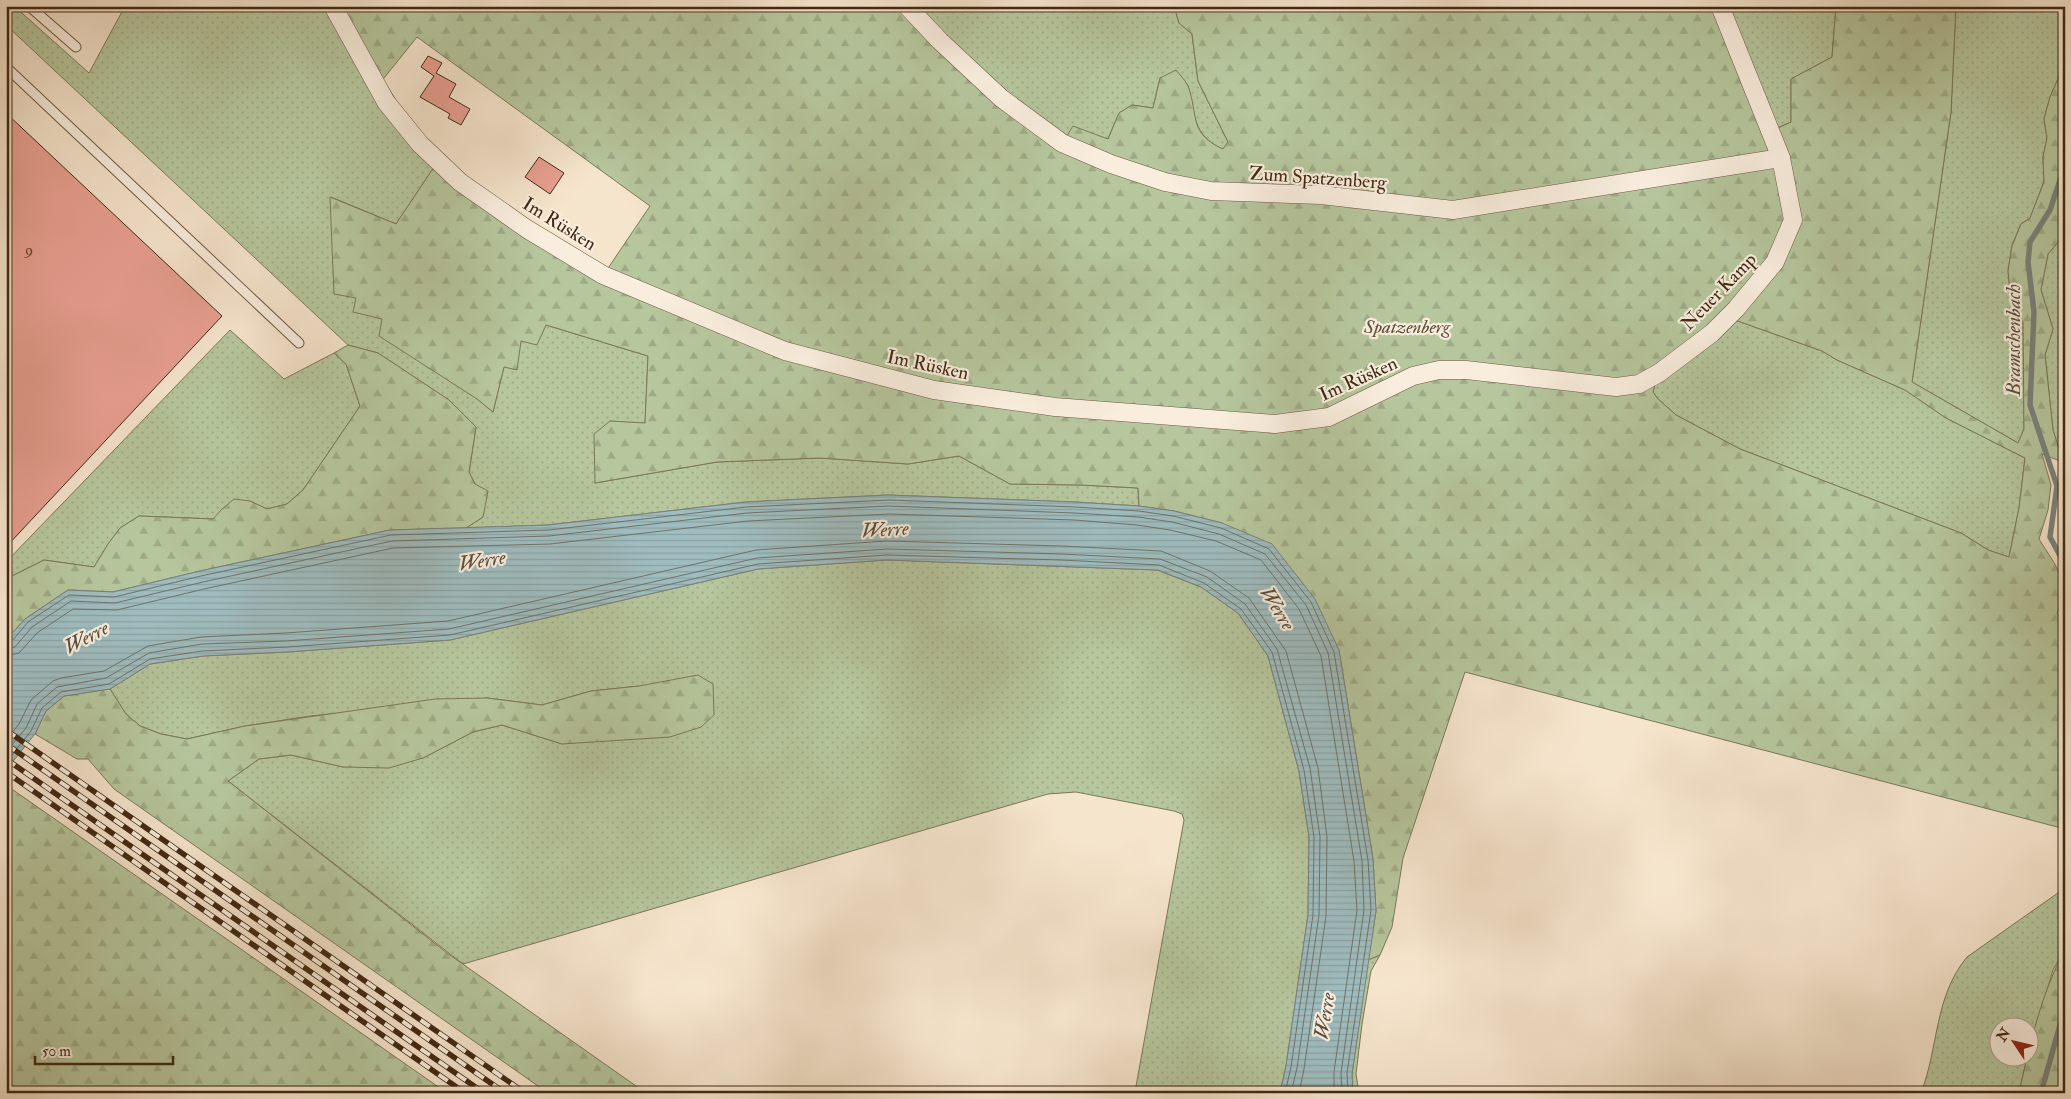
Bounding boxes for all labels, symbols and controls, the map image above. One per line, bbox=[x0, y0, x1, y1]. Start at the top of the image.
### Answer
street label: Zum Spatzenberg bbox=[1248, 161, 1388, 196]
street label: Im Rüsken bbox=[518, 192, 601, 256]
house number: 9 bbox=[24, 240, 33, 260]
street label: Neuer Kamp bbox=[1676, 248, 1762, 336]
water label: Bramschenbach bbox=[2001, 284, 2026, 397]
park label: Spatzenberg bbox=[1363, 315, 1451, 339]
street label: Im Rüsken bbox=[885, 345, 971, 385]
street label: Im Rüsken bbox=[1316, 351, 1401, 407]
water label: Werre bbox=[861, 516, 910, 543]
water label: Werre bbox=[457, 544, 508, 577]
water label: Werre bbox=[1255, 582, 1301, 635]
water label: Werre bbox=[60, 615, 113, 660]
water label: Werre bbox=[1308, 991, 1341, 1041]
north arrow bbox=[1988, 1016, 2038, 1066]
text: N bbox=[1993, 1024, 2015, 1046]
scale bar bbox=[35, 1034, 172, 1066]
text: 50 m bbox=[42, 1042, 71, 1061]

